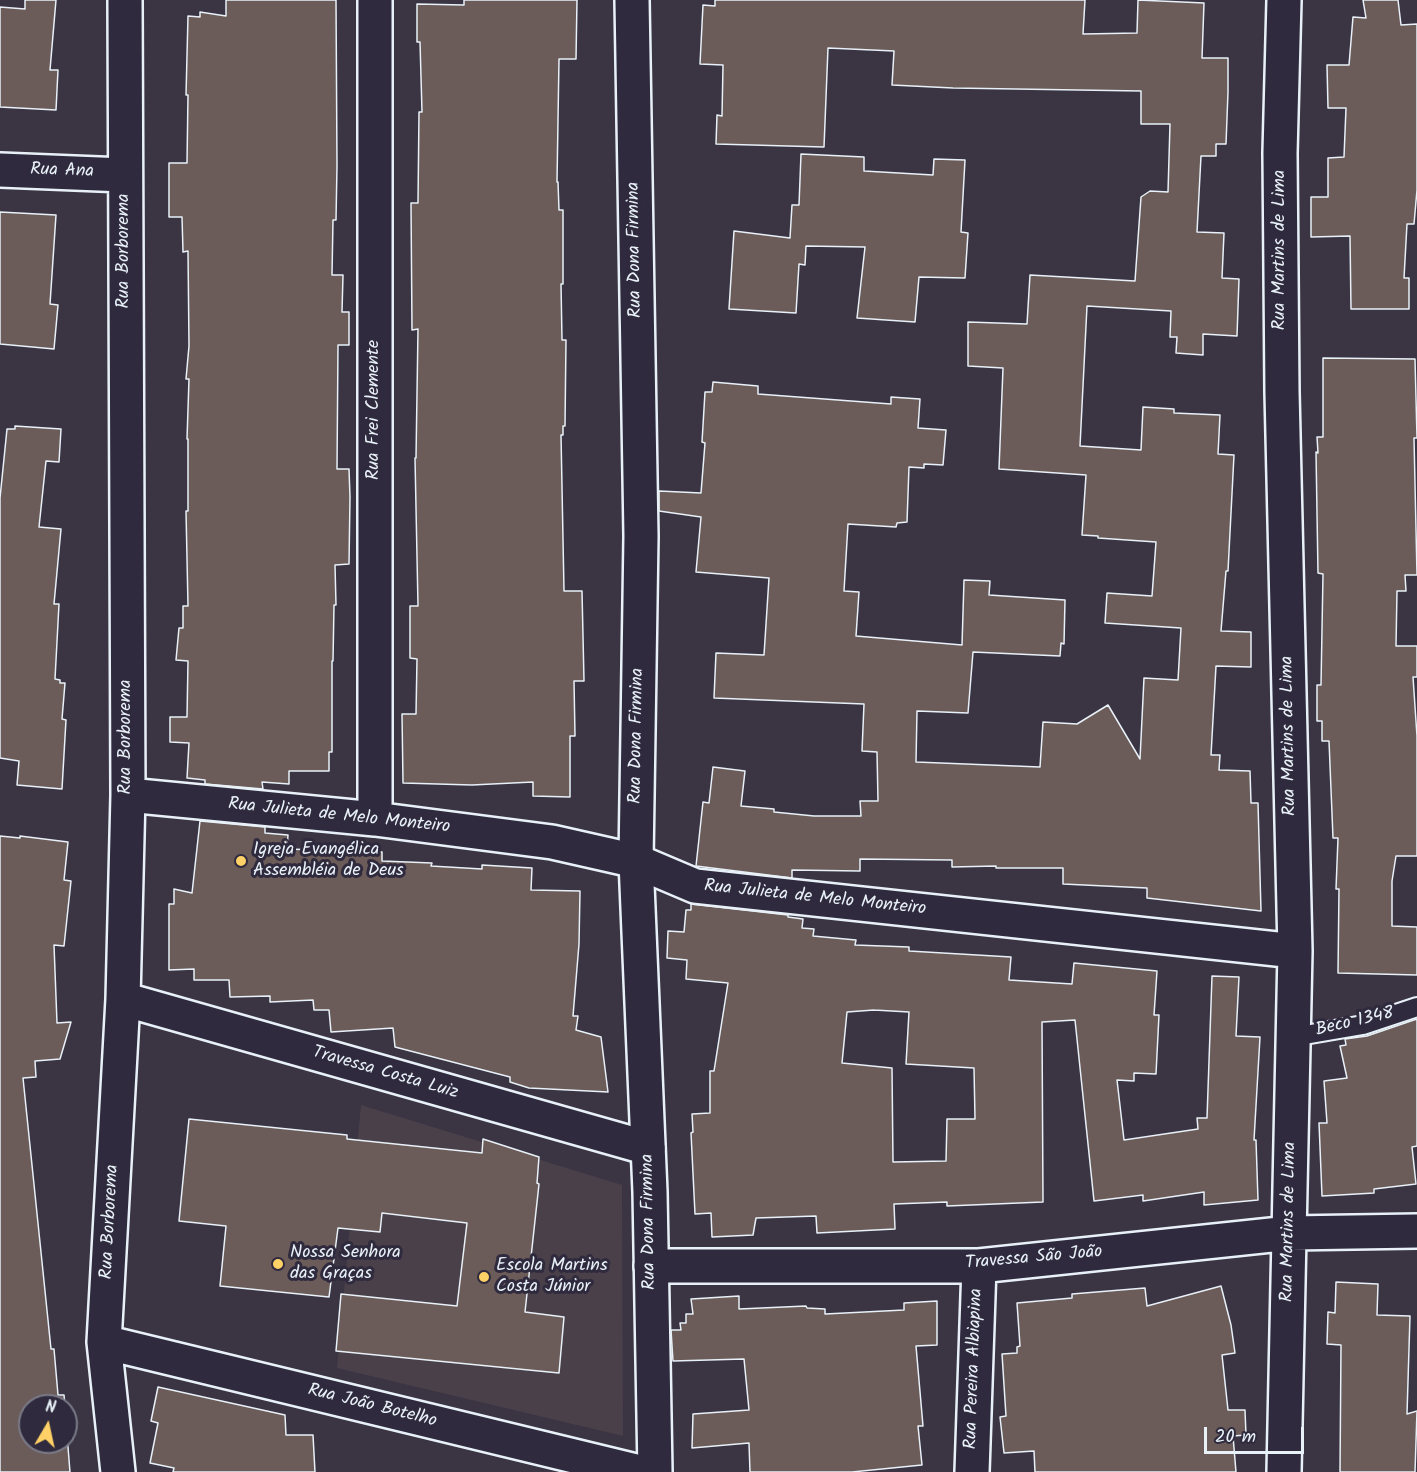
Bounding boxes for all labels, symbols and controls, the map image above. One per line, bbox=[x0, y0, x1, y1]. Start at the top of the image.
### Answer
street label: Rua Ana bbox=[30, 160, 94, 184]
street label: Rua Martins de Lima bbox=[1270, 170, 1292, 330]
street label: Rua Dona Firmina bbox=[624, 182, 648, 318]
street label: Rua Borborema bbox=[114, 194, 136, 308]
street label: Rua Frei Clemente bbox=[364, 340, 386, 480]
street label: Rua Martins de Lima bbox=[1278, 656, 1302, 816]
street label: Rua Dona Firmina bbox=[626, 668, 650, 804]
street label: Rua Borborema bbox=[116, 680, 138, 794]
street label: Rua Julieta de Melo Monteiro bbox=[227, 795, 451, 839]
place label: Igreja Evangélica Assembléia de Deus bbox=[253, 840, 404, 882]
marker: Igreja Evangélica Assembléia de Deus bbox=[234, 854, 248, 868]
street label: Rua Julieta de Melo Monteiro bbox=[703, 877, 927, 921]
street label: Beco 1348 bbox=[1314, 1004, 1396, 1042]
street label: Travessa Costa Luiz bbox=[310, 1043, 460, 1105]
street label: Rua Martins de Lima bbox=[1278, 1142, 1302, 1302]
street label: Rua Dona Firmina bbox=[638, 1154, 662, 1290]
street label: Rua Borborema bbox=[97, 1164, 125, 1280]
street label: Travessa São João bbox=[965, 1242, 1103, 1276]
place label: Nossa Senhora das Graças bbox=[290, 1243, 401, 1286]
place label: Escola Martins Costa Júnior bbox=[496, 1256, 608, 1298]
marker: Nossa Senhora das Graças bbox=[271, 1257, 285, 1271]
marker: Escola Martins Costa Júnior bbox=[477, 1270, 491, 1284]
street label: Rua Pereira Albiapina bbox=[961, 1288, 989, 1450]
street label: Rua João Botelho bbox=[305, 1381, 439, 1433]
north arrow bbox=[18, 1394, 78, 1454]
text: N bbox=[44, 1395, 58, 1421]
scale bar bbox=[1207, 1415, 1308, 1453]
text: 20 m bbox=[1215, 1423, 1256, 1452]

